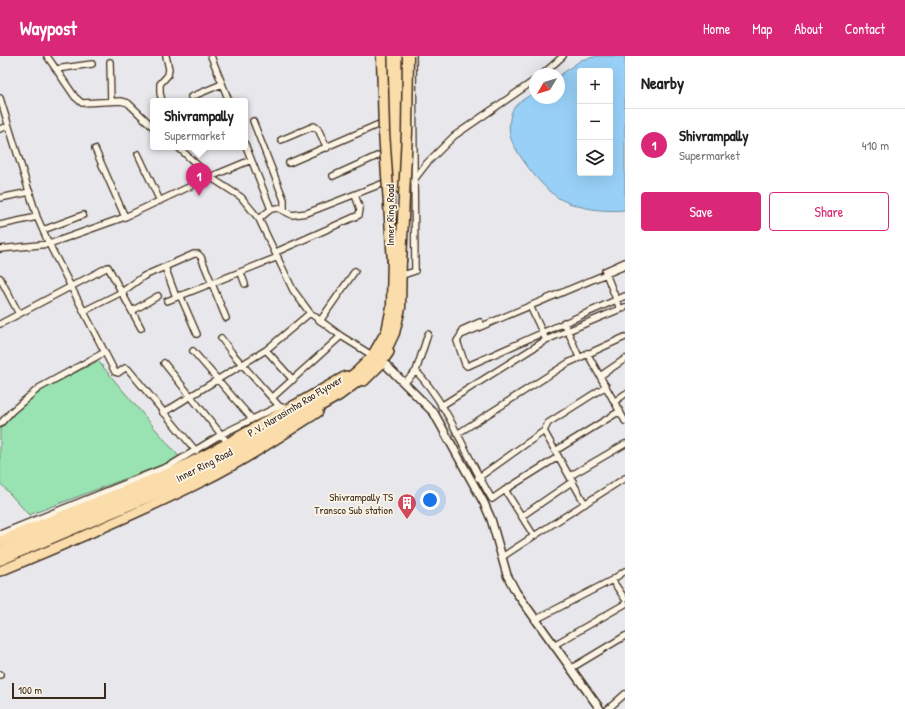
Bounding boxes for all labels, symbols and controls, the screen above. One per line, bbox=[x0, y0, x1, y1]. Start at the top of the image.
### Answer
text: Waypost bbox=[20, 15, 77, 41]
text: Home bbox=[703, 19, 730, 38]
text: Map bbox=[752, 19, 772, 38]
text: About bbox=[794, 19, 823, 38]
text: Contact bbox=[845, 19, 885, 38]
north arrow bbox=[529, 68, 565, 104]
map controls bbox=[577, 68, 613, 176]
button: + bbox=[577, 68, 613, 104]
text: Nearby bbox=[641, 71, 684, 94]
popup bbox=[150, 98, 248, 150]
button: − bbox=[577, 104, 613, 140]
text: Shivrampally bbox=[164, 105, 234, 126]
text: Shivrampally bbox=[679, 125, 749, 146]
text: Supermarket bbox=[164, 126, 225, 144]
text: 1 bbox=[652, 136, 656, 154]
text: 410 m bbox=[862, 136, 889, 154]
button: layers bbox=[577, 140, 613, 176]
text: Supermarket bbox=[679, 146, 740, 164]
pin: 1 bbox=[186, 163, 212, 196]
street label: Inner Ring Road bbox=[383, 184, 397, 246]
button: Save bbox=[641, 192, 761, 231]
button: Share bbox=[769, 192, 889, 231]
street label: P.V. Narasimha Rao Flyover bbox=[245, 372, 346, 440]
street label: Inner Ring Road bbox=[173, 444, 235, 485]
place label: Shivrampally TS Transco Sub station bbox=[314, 490, 393, 517]
your location bbox=[420, 490, 440, 510]
building icon: Shivrampally TS Transco Sub station bbox=[396, 492, 418, 520]
scale bar bbox=[12, 681, 106, 700]
text: 100 m bbox=[18, 683, 42, 697]

